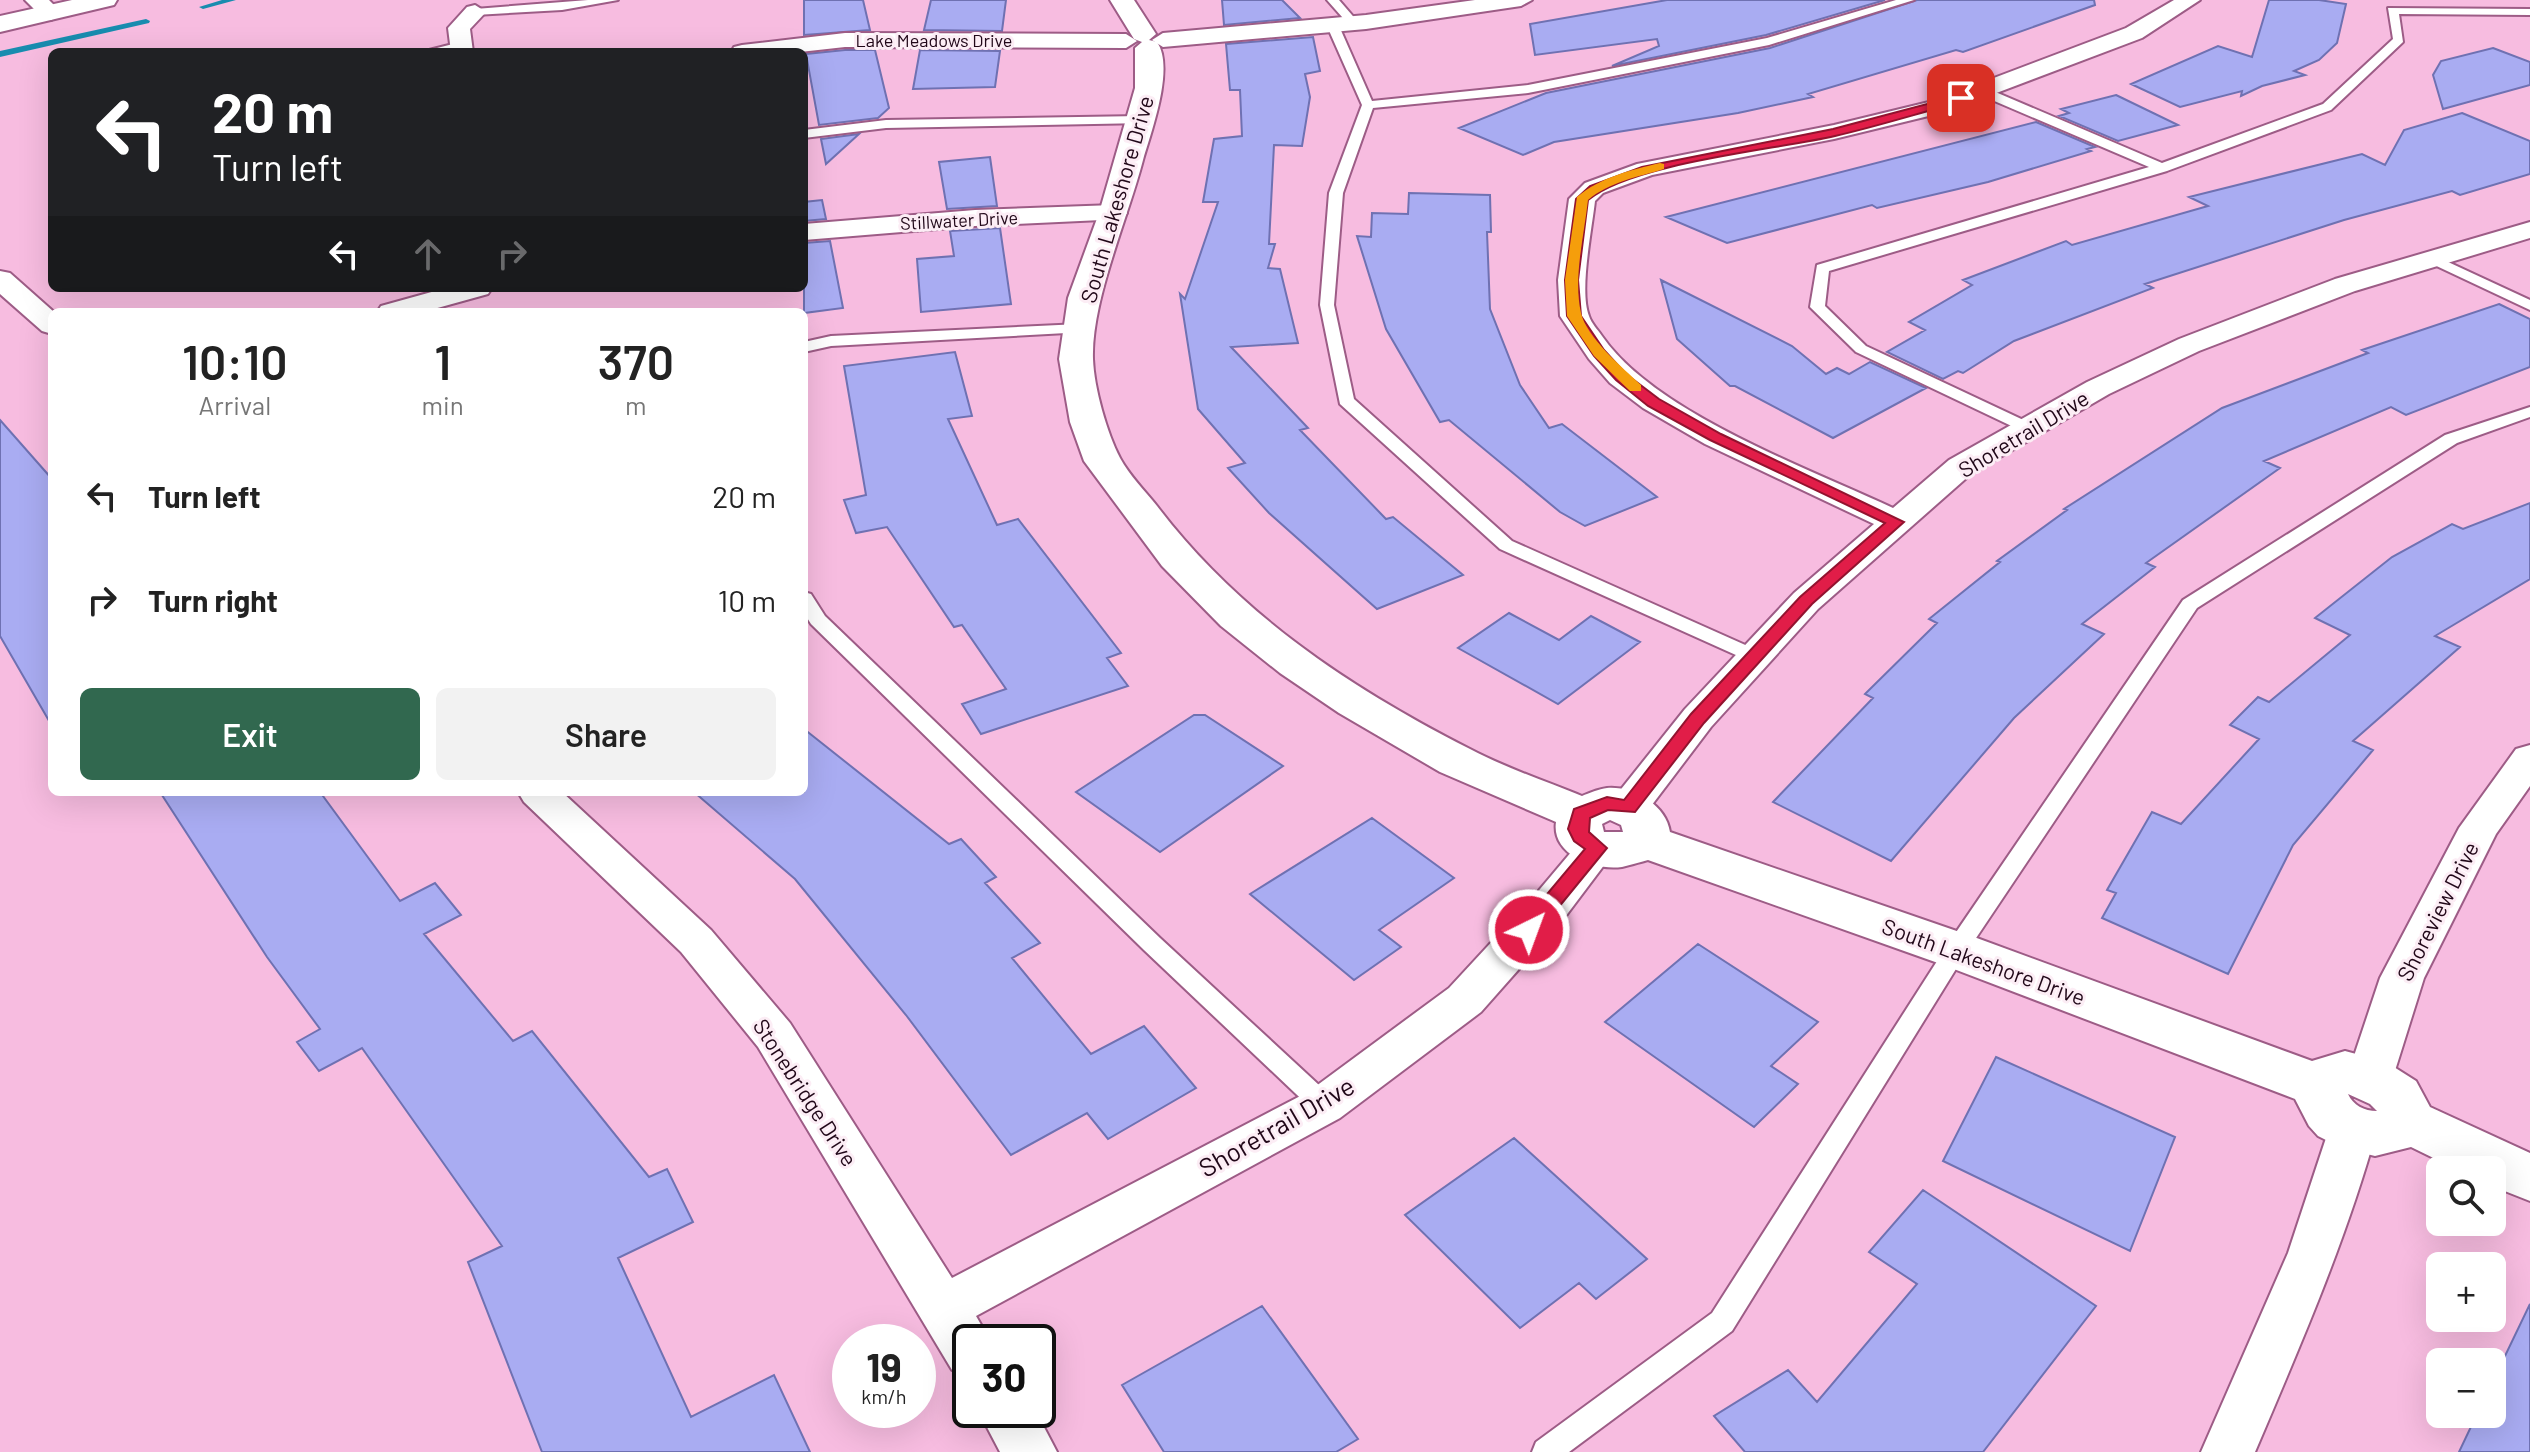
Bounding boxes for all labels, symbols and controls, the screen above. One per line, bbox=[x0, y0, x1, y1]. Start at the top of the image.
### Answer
street label: Lake Meadows Drive bbox=[856, 29, 1012, 51]
pin bbox=[1927, 64, 1995, 132]
icon: arrive bbox=[1939, 76, 1983, 120]
text: 20 m bbox=[212, 77, 333, 144]
icon: left bbox=[80, 80, 184, 184]
street label: South Lakeshore Drive bbox=[1074, 93, 1158, 305]
text: Turn left bbox=[212, 145, 343, 188]
street label: Stillwater Drive bbox=[900, 206, 1018, 234]
icon: left bbox=[322, 232, 366, 276]
icon: ahead bbox=[406, 232, 450, 276]
icon: right bbox=[490, 232, 534, 276]
text: 10:10 bbox=[182, 332, 288, 390]
text: 1 bbox=[434, 332, 451, 390]
text: 370 bbox=[598, 332, 674, 390]
street label: Shoretrail Drive bbox=[1953, 384, 2093, 482]
text: Arrival bbox=[198, 389, 271, 420]
text: min bbox=[422, 389, 464, 420]
text: m bbox=[625, 389, 647, 420]
icon: left bbox=[80, 474, 124, 518]
text: Turn left bbox=[148, 478, 261, 514]
text: 20 m bbox=[712, 478, 776, 514]
icon: right bbox=[80, 578, 124, 622]
text: Turn right bbox=[148, 582, 278, 618]
text: 10 m bbox=[718, 582, 776, 618]
button: Exit bbox=[80, 688, 420, 780]
button: Share bbox=[436, 688, 776, 780]
street label: Shoreview Drive bbox=[2391, 837, 2483, 985]
position arrow bbox=[1487, 888, 1571, 972]
street label: South Lakeshore Drive bbox=[1879, 912, 2089, 1010]
street label: Stonebridge Drive bbox=[749, 1013, 863, 1171]
street label: Shoretrail Drive bbox=[1193, 1069, 1359, 1183]
map controls bbox=[2426, 1156, 2506, 1428]
button: search bbox=[2426, 1156, 2506, 1236]
button: + bbox=[2426, 1252, 2506, 1332]
speed limit sign: 30 bbox=[952, 1324, 1056, 1428]
text: 19 bbox=[866, 1342, 902, 1390]
button: − bbox=[2426, 1348, 2506, 1428]
text: km/h bbox=[861, 1384, 907, 1408]

